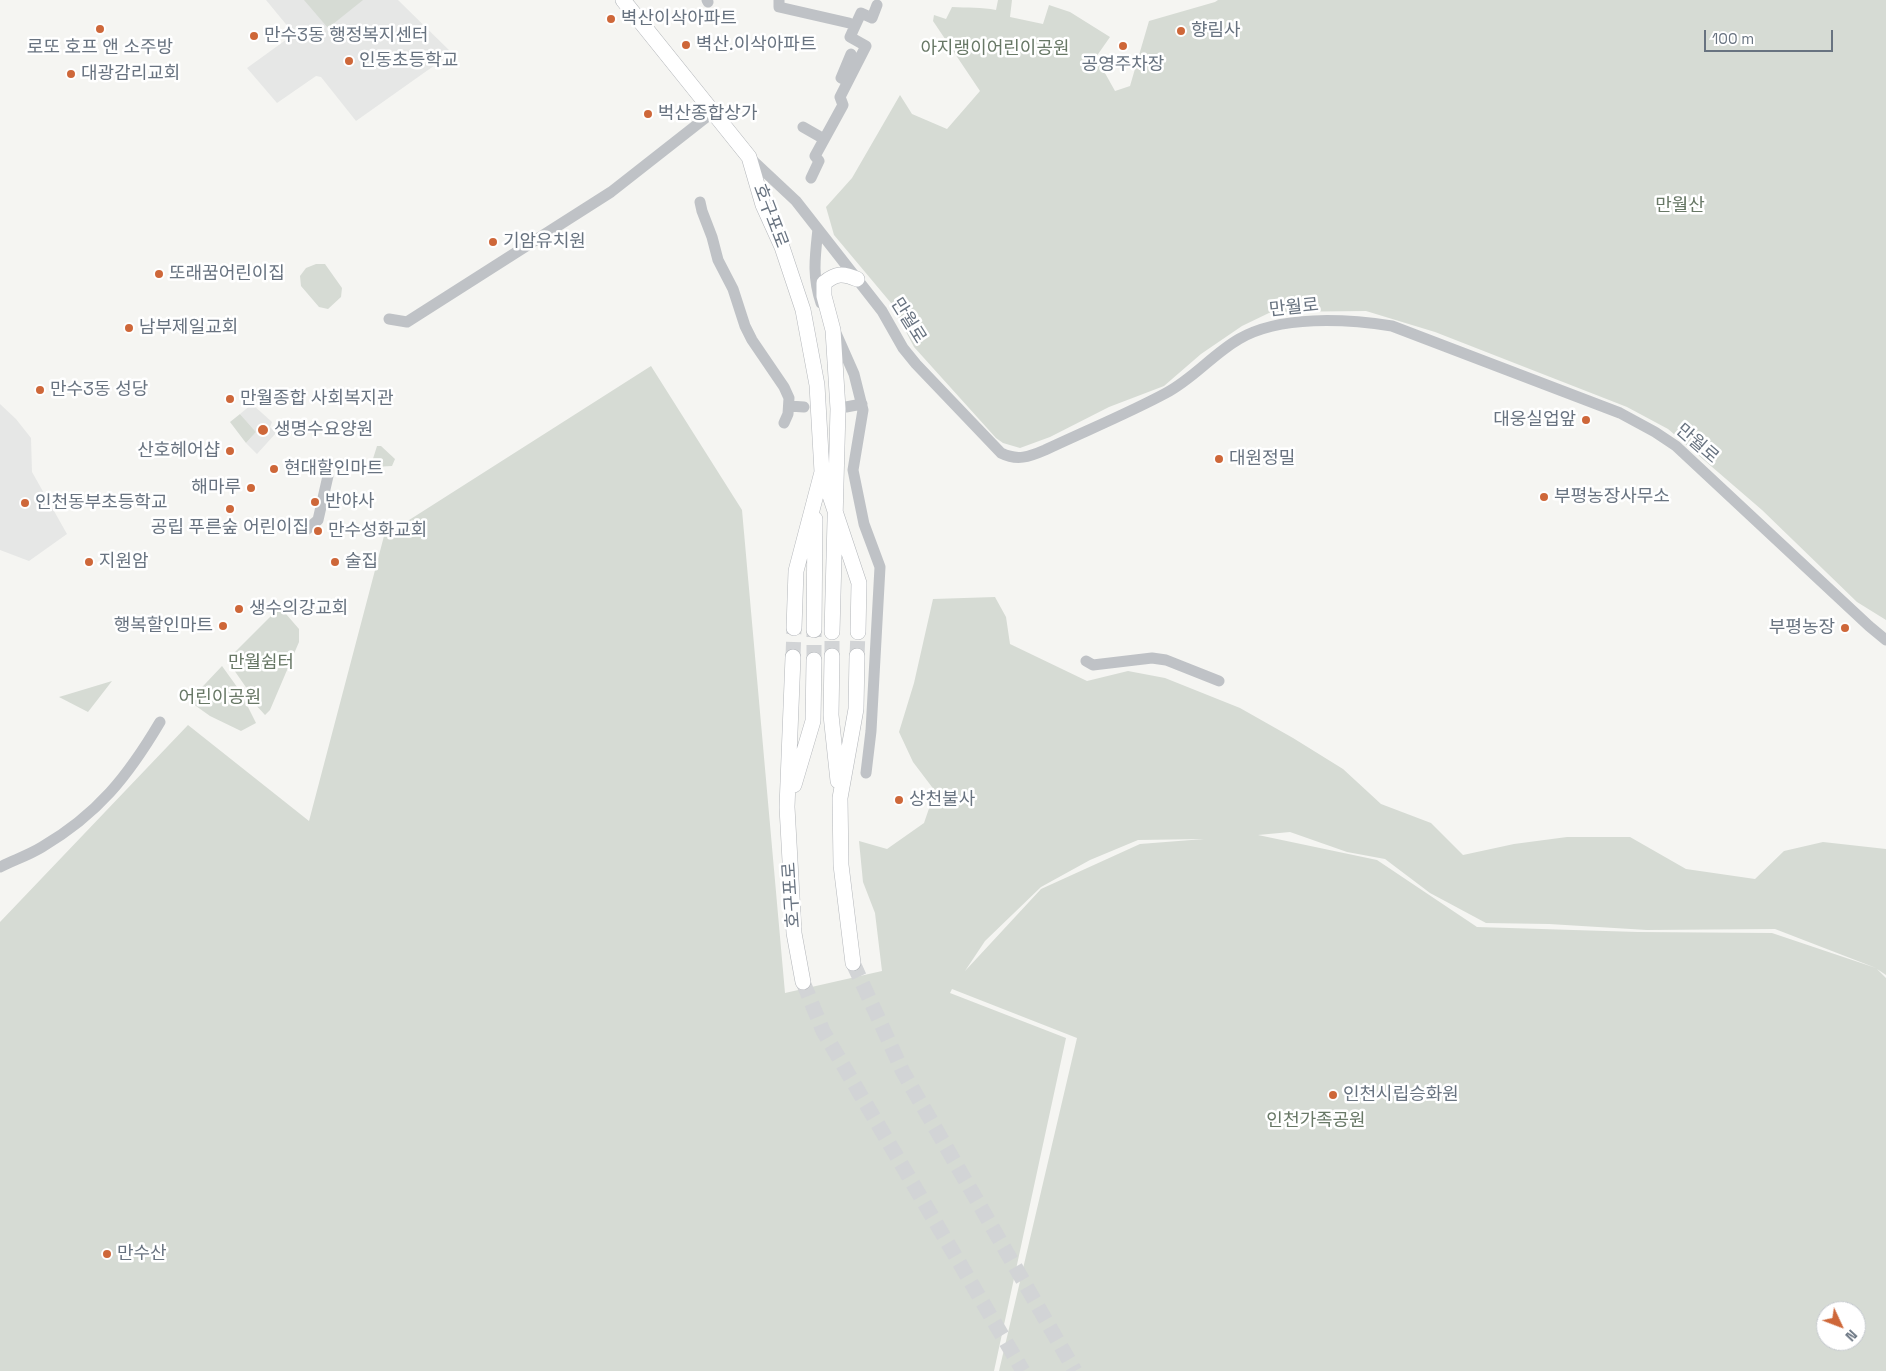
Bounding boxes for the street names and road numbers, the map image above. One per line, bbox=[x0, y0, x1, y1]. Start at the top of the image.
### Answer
street label: 호구포로 bbox=[748, 181, 792, 251]
street label: 만월로 bbox=[886, 294, 930, 348]
street label: 만월로 bbox=[1268, 295, 1320, 321]
street label: 만월로 bbox=[1671, 420, 1723, 468]
street label: 호구포로 bbox=[779, 861, 805, 929]

